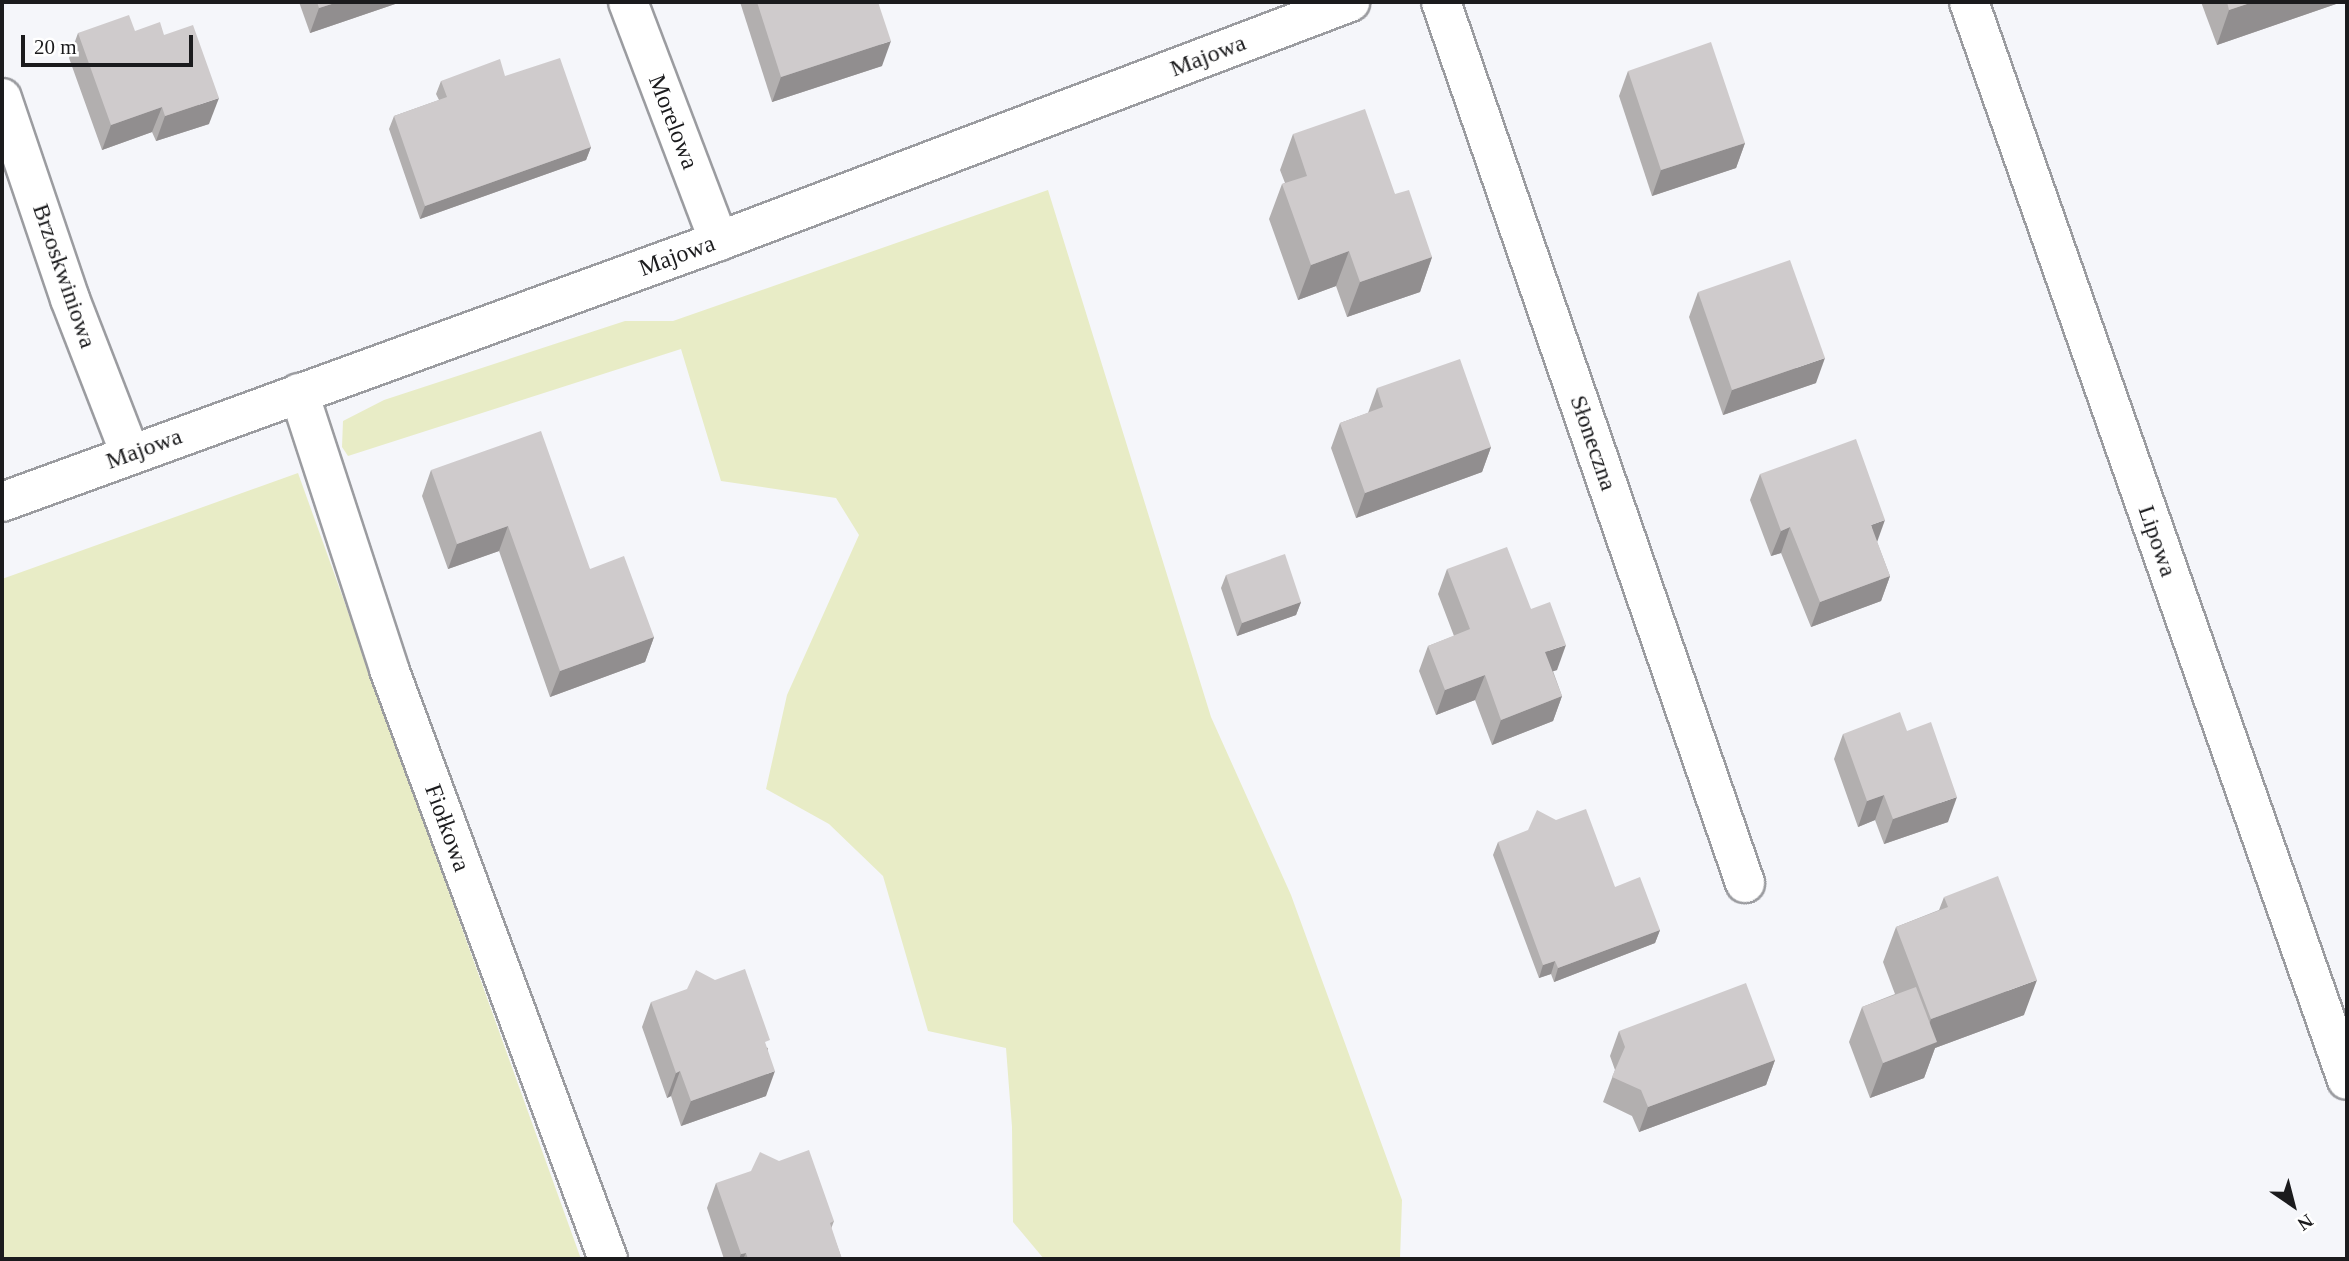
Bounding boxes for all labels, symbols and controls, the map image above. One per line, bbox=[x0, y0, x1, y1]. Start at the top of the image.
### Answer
scale bar bbox=[24, 21, 196, 65]
street label: Majowa bbox=[1166, 28, 1250, 84]
text: 20 m bbox=[34, 35, 77, 59]
street label: Morelowa bbox=[642, 71, 704, 173]
street label: Brzoskwiniowa bbox=[26, 200, 102, 352]
street label: Majowa bbox=[635, 229, 719, 283]
street label: Słoneczna bbox=[1563, 392, 1623, 494]
street label: Majowa bbox=[102, 422, 186, 476]
street label: Lipowa bbox=[2131, 502, 2183, 580]
street label: Fiołkowa bbox=[418, 780, 476, 876]
north arrow bbox=[2258, 1170, 2328, 1240]
text: N bbox=[2294, 1210, 2317, 1235]

